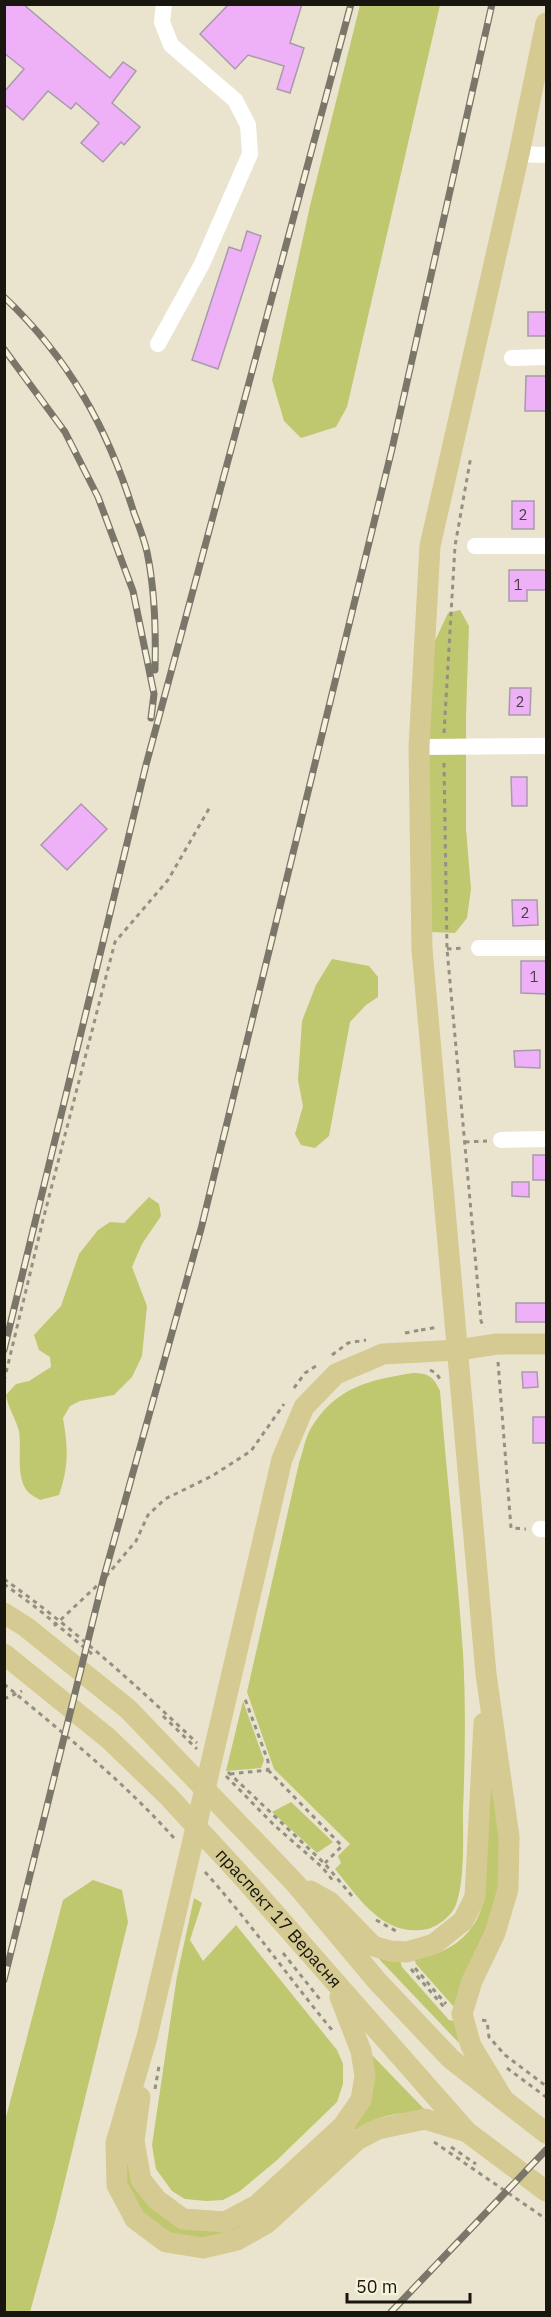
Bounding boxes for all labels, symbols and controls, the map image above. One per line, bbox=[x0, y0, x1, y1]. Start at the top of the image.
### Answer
house number: 2 bbox=[518, 505, 528, 524]
house number: 1 bbox=[513, 575, 523, 594]
house number: 2 bbox=[515, 692, 525, 711]
house number: 2 bbox=[520, 903, 530, 922]
house number: 1 bbox=[529, 967, 539, 986]
street label: праспект 17 Верасня bbox=[211, 1843, 347, 1993]
scale bar bbox=[347, 2266, 470, 2304]
text: 50 m bbox=[356, 2275, 398, 2298]

